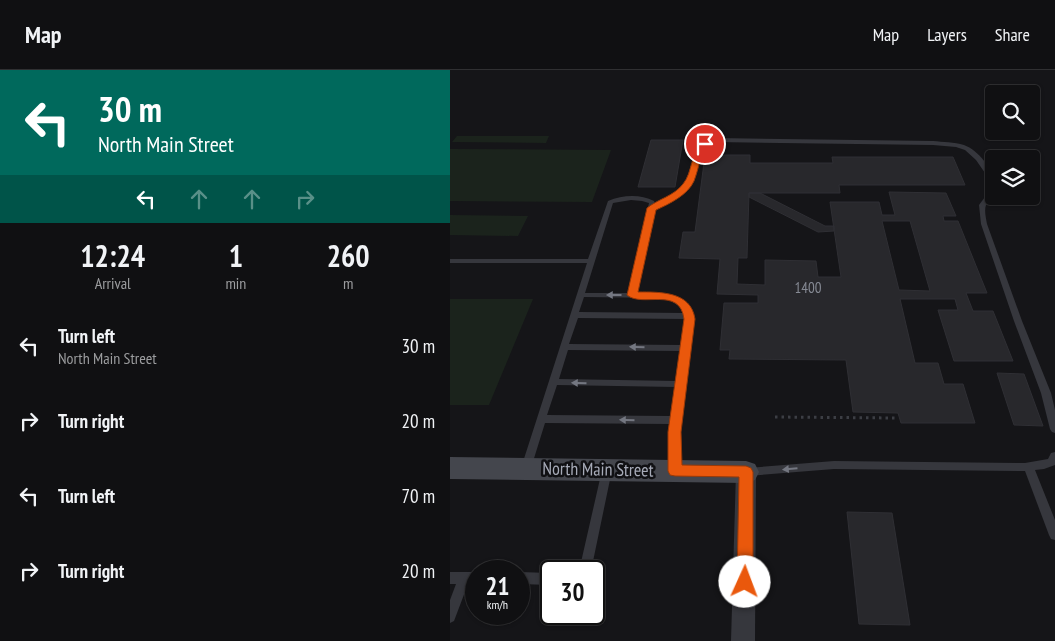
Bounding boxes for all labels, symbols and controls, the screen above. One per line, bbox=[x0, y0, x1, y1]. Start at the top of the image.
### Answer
text: Map bbox=[25, 19, 62, 50]
text: Map bbox=[873, 23, 899, 46]
text: Layers bbox=[927, 23, 967, 46]
text: Share bbox=[995, 23, 1030, 46]
map controls bbox=[985, 85, 1040, 205]
button: search bbox=[985, 85, 1040, 140]
text: 30 m bbox=[98, 86, 162, 132]
icon: left bbox=[15, 90, 80, 155]
pin bbox=[684, 123, 726, 165]
text: North Main Street bbox=[98, 130, 234, 158]
icon: arrive bbox=[691, 130, 719, 158]
button: layers bbox=[985, 150, 1040, 205]
icon: left bbox=[132, 185, 160, 213]
icon: ahead bbox=[185, 185, 213, 213]
icon: ahead bbox=[238, 185, 266, 213]
icon: right bbox=[291, 185, 319, 213]
text: 12:24 bbox=[80, 236, 145, 275]
text: 1 bbox=[229, 236, 243, 275]
text: 260 bbox=[327, 236, 370, 275]
text: Arrival bbox=[95, 273, 131, 293]
text: min bbox=[225, 273, 246, 293]
text: m bbox=[343, 273, 353, 293]
house number: 1400 bbox=[794, 278, 822, 297]
one-way arrow bbox=[606, 291, 622, 299]
text: Turn left bbox=[58, 324, 115, 348]
icon: left bbox=[15, 332, 43, 360]
text: 30 m bbox=[402, 334, 435, 358]
one-way arrow bbox=[628, 343, 644, 351]
text: North Main Street bbox=[58, 348, 157, 368]
one-way arrow bbox=[571, 379, 587, 387]
icon: right bbox=[15, 407, 43, 435]
text: Turn right bbox=[58, 409, 124, 433]
text: 20 m bbox=[402, 409, 435, 433]
one-way arrow bbox=[619, 416, 635, 424]
street label: North Main Street bbox=[542, 457, 654, 481]
one-way arrow bbox=[782, 465, 798, 473]
icon: left bbox=[15, 482, 43, 510]
text: Turn left bbox=[58, 484, 115, 508]
text: 70 m bbox=[402, 484, 435, 508]
position arrow bbox=[718, 555, 770, 607]
icon: right bbox=[15, 557, 43, 585]
text: Turn right bbox=[58, 559, 124, 583]
text: 20 m bbox=[402, 559, 435, 583]
speed limit sign: 30 bbox=[540, 560, 605, 625]
text: 21 bbox=[486, 570, 509, 602]
text: km/h bbox=[487, 597, 508, 612]

